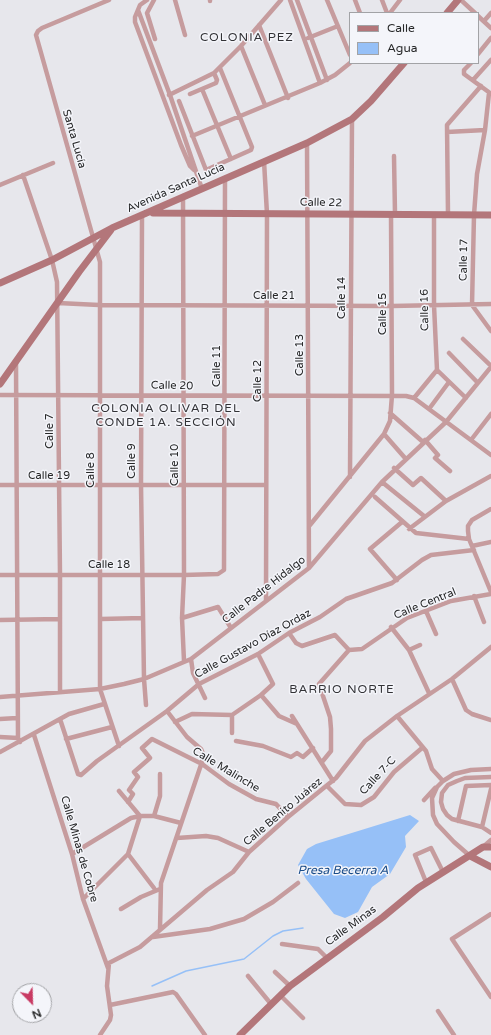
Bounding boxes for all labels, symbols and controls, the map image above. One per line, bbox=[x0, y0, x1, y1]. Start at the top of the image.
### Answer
legend bbox=[349, 12, 479, 64]
text: Calle bbox=[387, 21, 415, 35]
district label: COLONIA PEZ bbox=[200, 31, 294, 45]
text: Agua bbox=[387, 41, 417, 55]
street label: Santa Lucía bbox=[59, 108, 89, 170]
street label: Avenida Santa Lucía bbox=[125, 160, 227, 216]
street label: Calle 22 bbox=[300, 196, 342, 210]
street label: Calle 17 bbox=[457, 239, 471, 281]
street label: Calle 14 bbox=[335, 277, 349, 319]
street label: Calle 21 bbox=[253, 289, 295, 303]
street label: Calle 16 bbox=[418, 289, 432, 331]
street label: Calle 15 bbox=[376, 293, 390, 335]
street label: Calle 13 bbox=[293, 334, 307, 376]
street label: Calle 11 bbox=[210, 345, 224, 387]
street label: Calle 12 bbox=[251, 360, 265, 402]
street label: Calle 20 bbox=[151, 379, 193, 393]
district label: COLONIA OLIVAR DEL CONDE 1A. SECCIÓN bbox=[91, 402, 241, 430]
street label: Calle 7 bbox=[43, 413, 57, 449]
street label: Calle 9 bbox=[125, 443, 139, 479]
street label: Calle 10 bbox=[168, 444, 182, 486]
street label: Calle 8 bbox=[84, 452, 98, 488]
street label: Calle 19 bbox=[28, 469, 70, 483]
street label: Calle Padre Hidalgo bbox=[220, 553, 308, 627]
street label: Calle 18 bbox=[88, 558, 130, 572]
street label: Calle Central bbox=[392, 586, 458, 622]
street label: Calle Gustavo Díaz Ordaz bbox=[192, 606, 314, 682]
district label: BARRIO NORTE bbox=[289, 683, 395, 697]
street label: Calle Malinche bbox=[190, 745, 262, 795]
street label: Calle 7-C bbox=[357, 754, 399, 798]
street label: Calle Benito Juárez bbox=[241, 775, 325, 849]
street label: Calle Minas de Cobre bbox=[57, 794, 101, 904]
water label: Presa Becerra A bbox=[298, 864, 388, 878]
street label: Calle Minas bbox=[323, 903, 379, 949]
north arrow bbox=[12, 983, 52, 1023]
text: N bbox=[30, 1006, 43, 1021]

